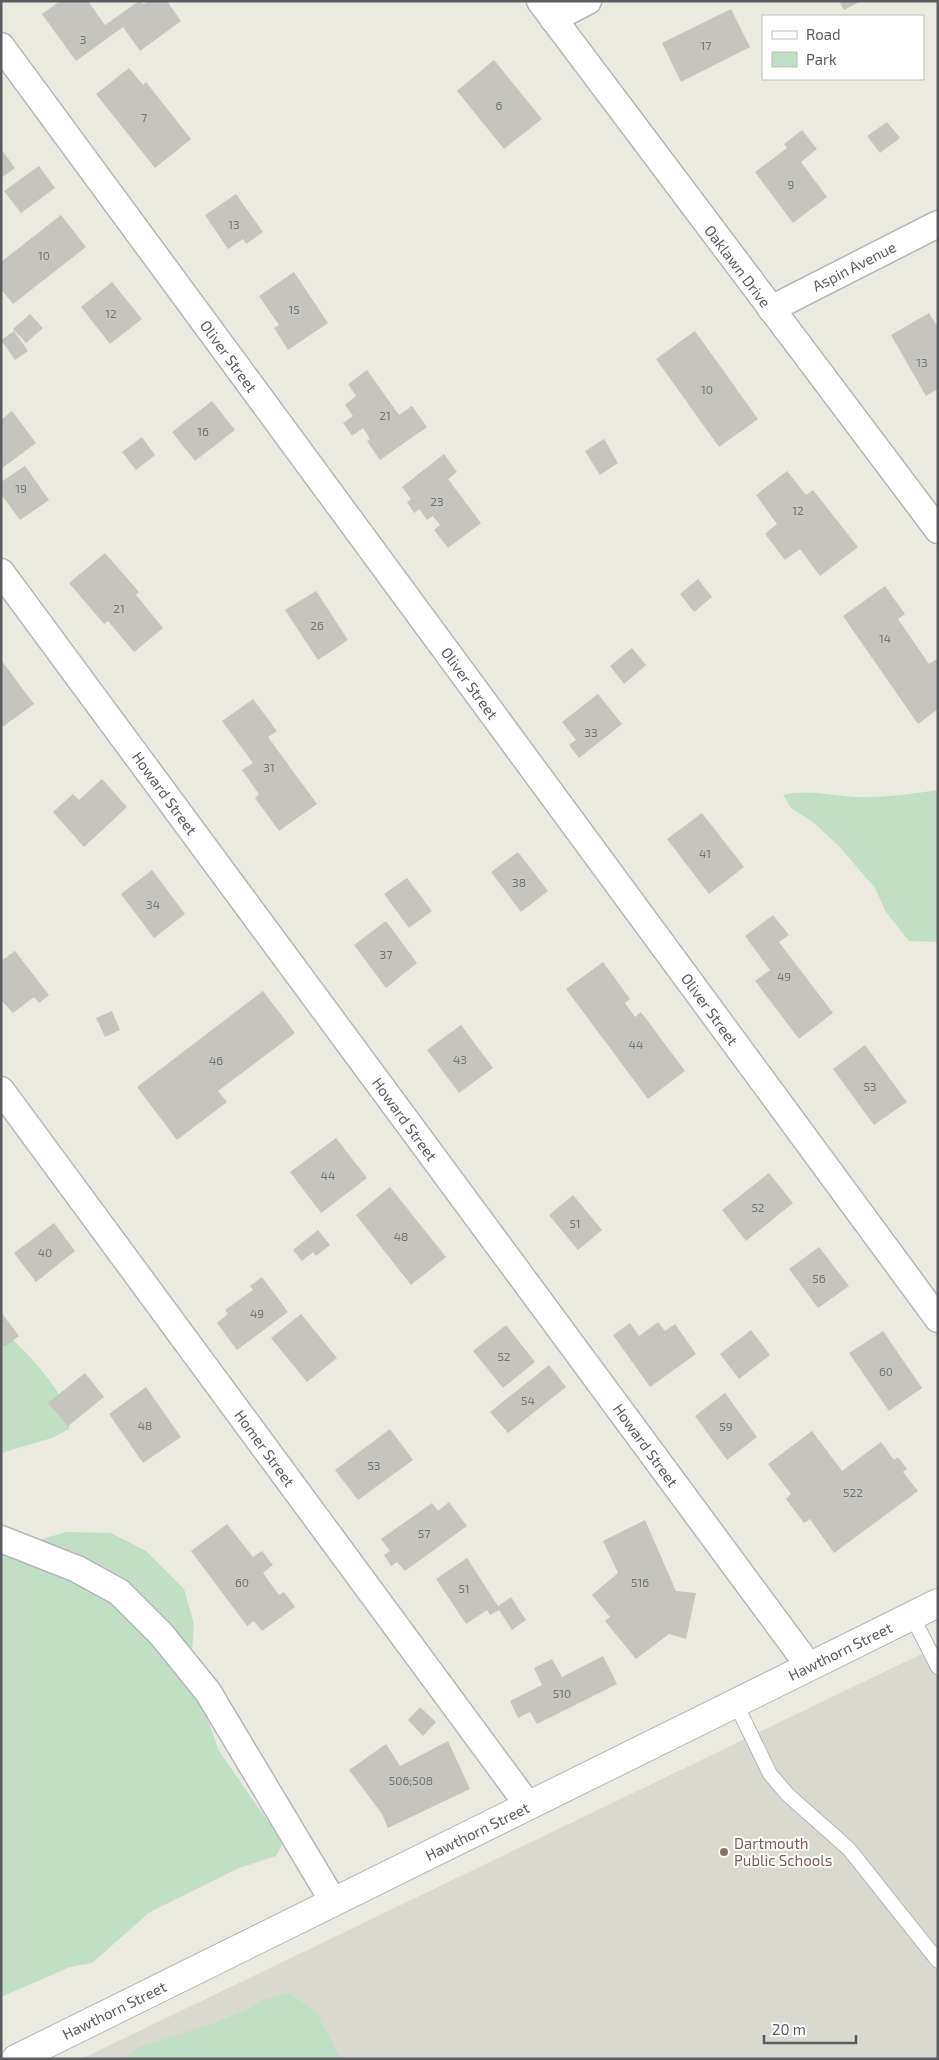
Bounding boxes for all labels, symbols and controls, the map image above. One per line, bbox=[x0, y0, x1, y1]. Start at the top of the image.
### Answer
legend bbox=[762, 15, 924, 80]
text: Road bbox=[806, 25, 841, 43]
house number: 3 bbox=[80, 32, 86, 46]
house number: 17 bbox=[701, 38, 711, 52]
text: Park bbox=[806, 50, 837, 68]
house number: 6 bbox=[496, 98, 503, 112]
house number: 7 bbox=[141, 110, 147, 124]
house number: 9 bbox=[788, 177, 795, 191]
house number: 13 bbox=[228, 217, 240, 231]
street label: Oaklawn Drive bbox=[701, 221, 775, 311]
street label: Aspin Avenue bbox=[809, 237, 899, 295]
house number: 10 bbox=[38, 248, 50, 262]
house number: 15 bbox=[288, 302, 300, 316]
house number: 12 bbox=[105, 306, 117, 320]
street label: Oliver Street bbox=[197, 316, 261, 396]
house number: 13 bbox=[916, 355, 928, 369]
house number: 10 bbox=[701, 382, 713, 396]
house number: 21 bbox=[379, 408, 391, 422]
house number: 16 bbox=[197, 424, 209, 438]
house number: 19 bbox=[15, 481, 27, 495]
house number: 23 bbox=[430, 494, 444, 508]
house number: 12 bbox=[792, 503, 804, 517]
house number: 21 bbox=[113, 601, 125, 615]
house number: 26 bbox=[310, 618, 324, 632]
house number: 14 bbox=[879, 631, 891, 645]
street label: Oliver Street bbox=[438, 643, 502, 723]
house number: 33 bbox=[584, 725, 598, 739]
street label: Howard Street bbox=[129, 748, 201, 838]
house number: 31 bbox=[263, 760, 275, 774]
house number: 41 bbox=[699, 846, 711, 860]
house number: 38 bbox=[512, 875, 526, 889]
house number: 34 bbox=[146, 897, 160, 911]
house number: 37 bbox=[380, 947, 392, 961]
street label: Oliver Street bbox=[678, 969, 742, 1049]
house number: 49 bbox=[777, 969, 791, 983]
house number: 44 bbox=[629, 1037, 643, 1051]
house number: 43 bbox=[453, 1052, 467, 1066]
house number: 46 bbox=[209, 1053, 223, 1067]
street label: Howard Street bbox=[369, 1074, 441, 1164]
house number: 53 bbox=[863, 1079, 877, 1093]
house number: 44 bbox=[321, 1168, 335, 1182]
house number: 52 bbox=[751, 1200, 765, 1214]
house number: 51 bbox=[569, 1216, 581, 1230]
house number: 48 bbox=[394, 1229, 408, 1243]
house number: 40 bbox=[38, 1245, 52, 1259]
house number: 56 bbox=[812, 1271, 826, 1285]
house number: 49 bbox=[250, 1306, 264, 1320]
house number: 52 bbox=[497, 1349, 511, 1363]
house number: 60 bbox=[879, 1364, 893, 1378]
house number: 54 bbox=[521, 1393, 535, 1407]
street label: Howard Street bbox=[610, 1400, 682, 1490]
street label: Homer Street bbox=[231, 1406, 299, 1490]
house number: 48 bbox=[138, 1418, 152, 1432]
house number: 59 bbox=[719, 1419, 733, 1433]
house number: 53 bbox=[367, 1458, 381, 1472]
house number: 522 bbox=[843, 1485, 863, 1499]
house number: 57 bbox=[418, 1526, 430, 1540]
house number: 60 bbox=[235, 1575, 249, 1589]
house number: 516 bbox=[631, 1575, 649, 1589]
house number: 51 bbox=[458, 1581, 470, 1595]
street label: Hawthorn Street bbox=[785, 1618, 895, 1684]
house number: 510 bbox=[553, 1686, 571, 1700]
house number: 506;508 bbox=[389, 1773, 433, 1787]
street label: Hawthorn Street bbox=[422, 1798, 532, 1864]
place label: Dartmouth Public Schools bbox=[734, 1834, 832, 1869]
marker: Dartmouth Public Schools bbox=[718, 1846, 730, 1858]
street label: Hawthorn Street bbox=[59, 1977, 169, 2043]
scale bar bbox=[764, 2012, 856, 2044]
text: 20 m bbox=[772, 2020, 806, 2038]

